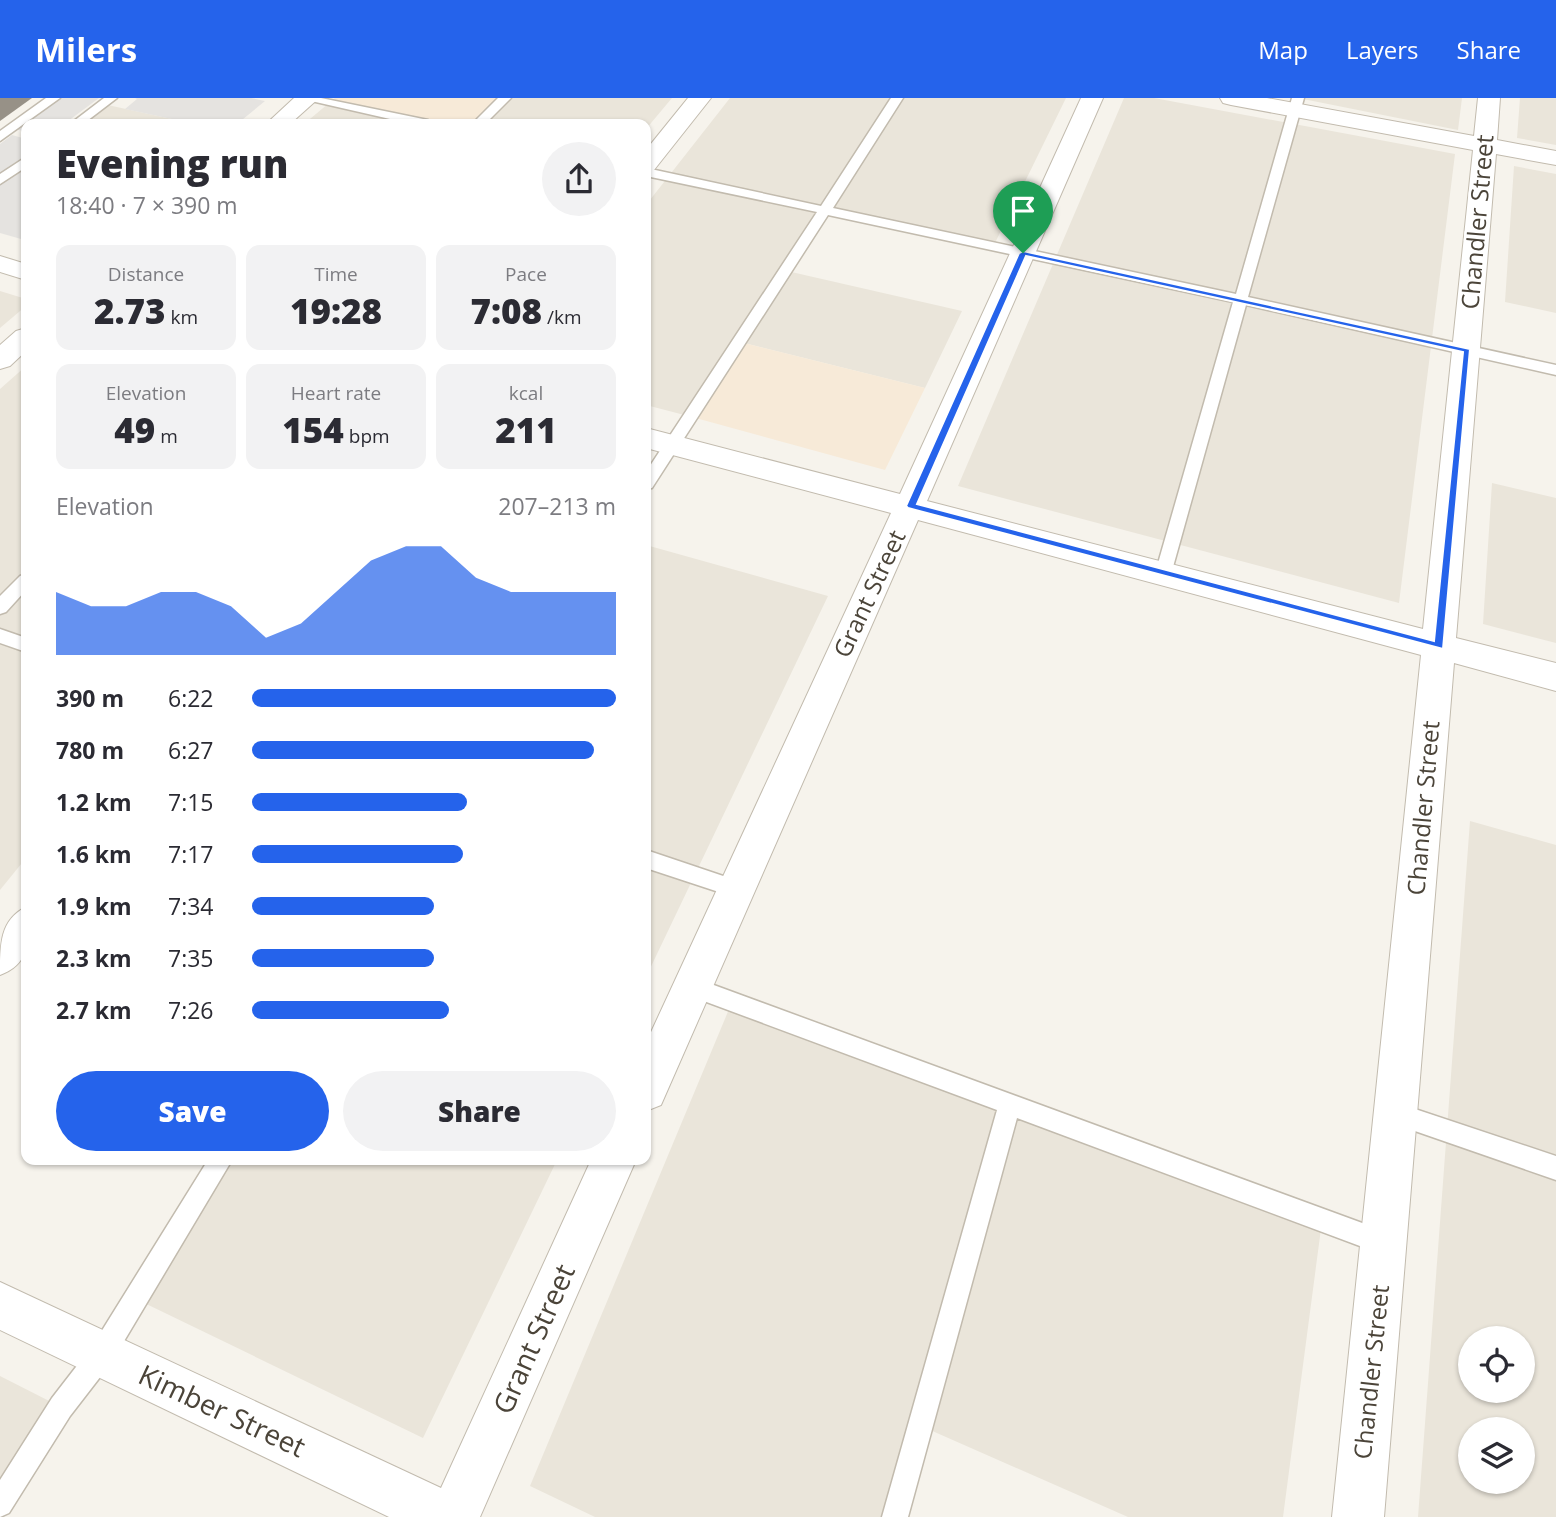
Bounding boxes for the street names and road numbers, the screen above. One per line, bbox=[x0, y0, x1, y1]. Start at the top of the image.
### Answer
street label: Chandler Street bbox=[1452, 133, 1501, 311]
street label: Grant Street bbox=[825, 524, 913, 662]
street label: Chandler Street bbox=[1398, 719, 1447, 897]
street label: Grant Street bbox=[483, 1258, 583, 1419]
street label: Chandler Street bbox=[1345, 1283, 1396, 1461]
street label: Kimber Street bbox=[133, 1355, 312, 1465]

